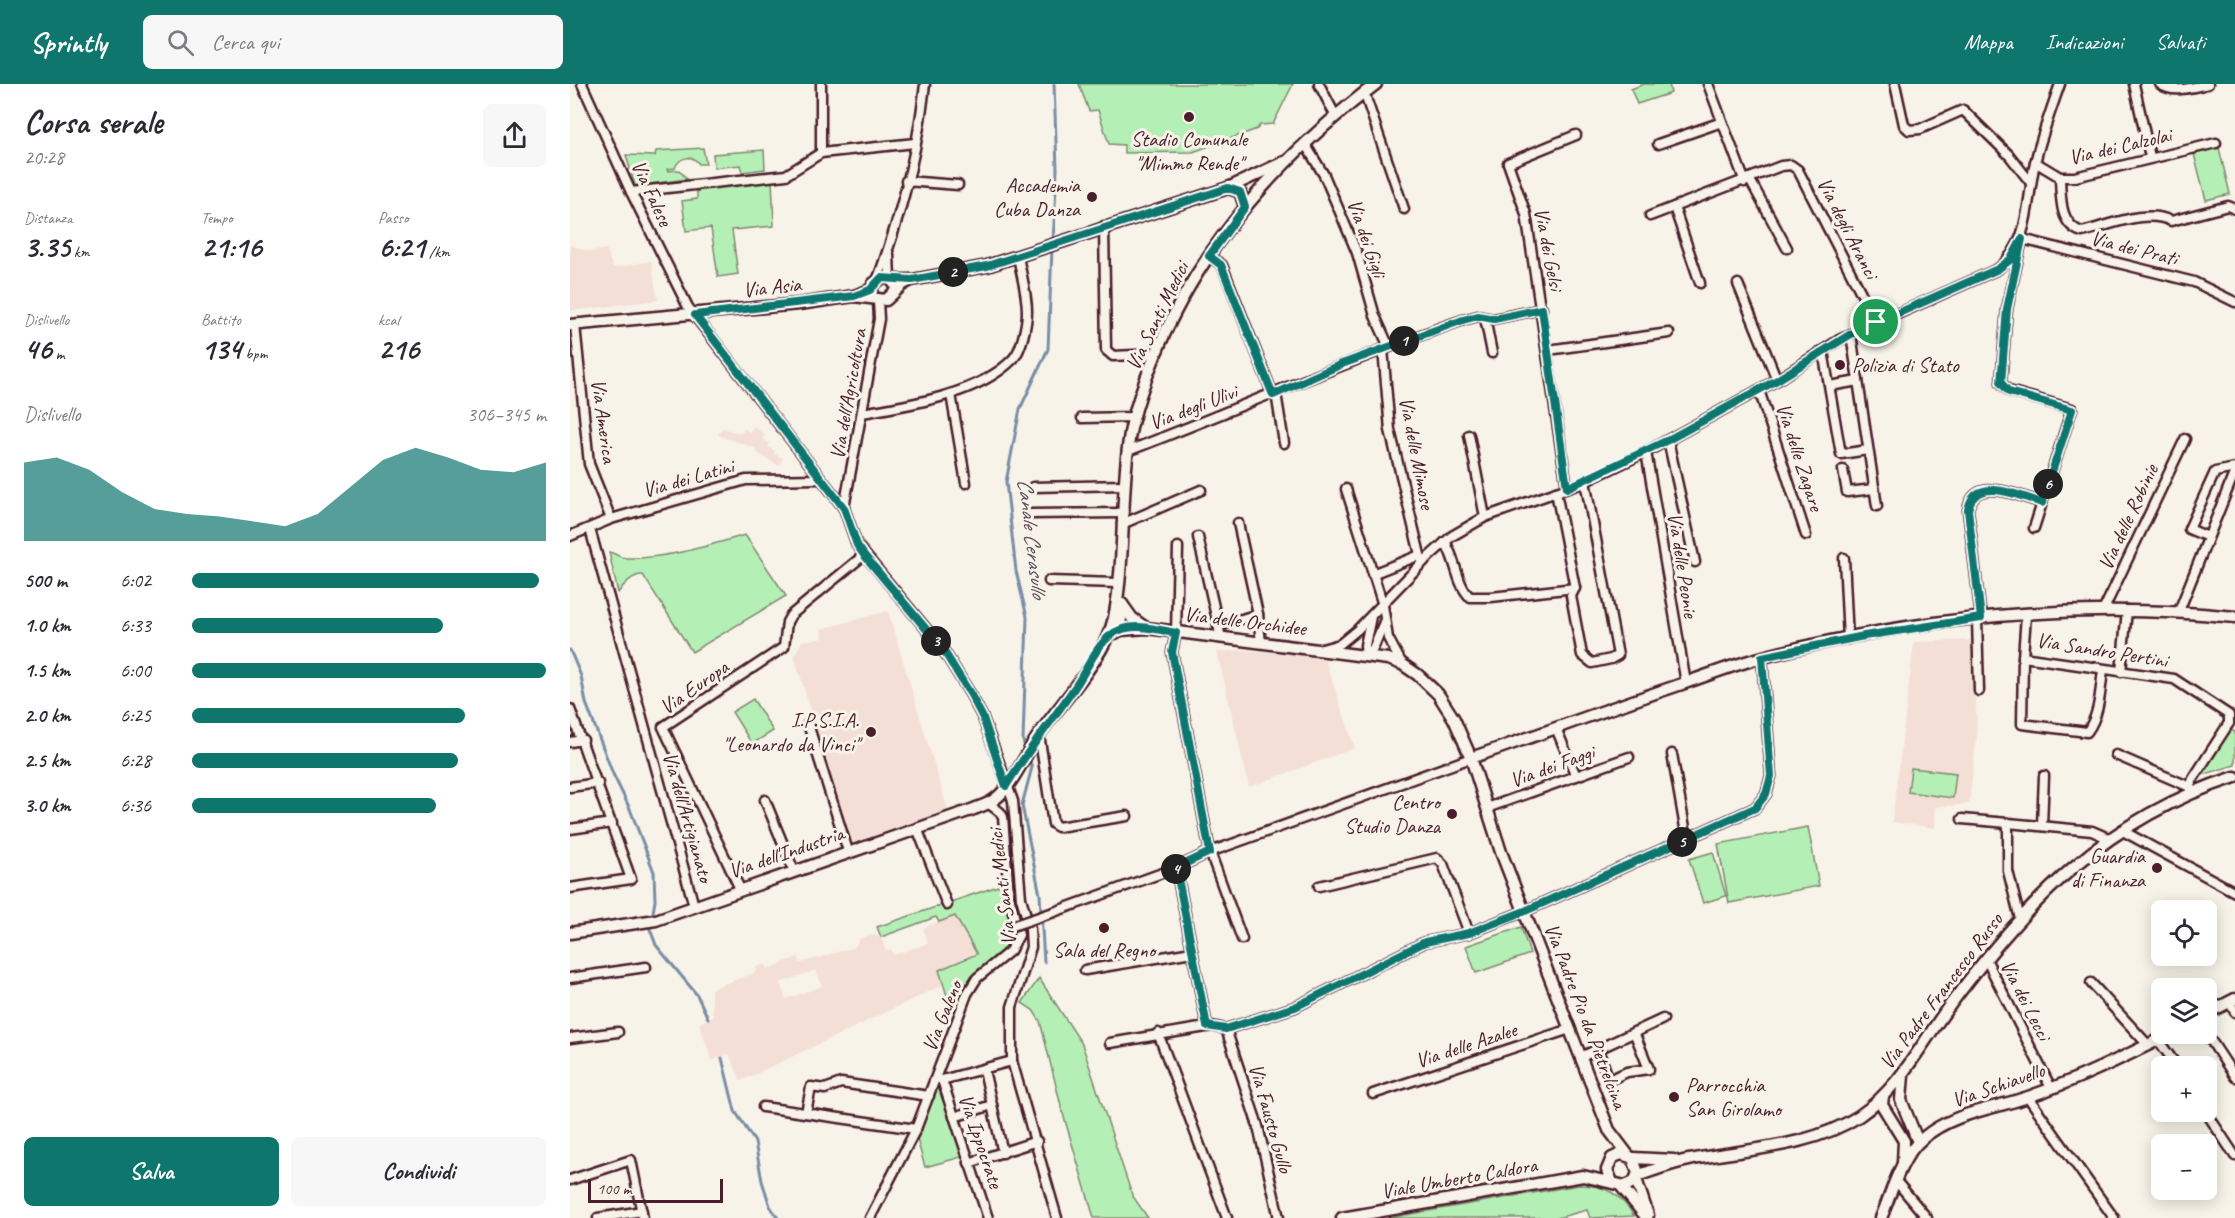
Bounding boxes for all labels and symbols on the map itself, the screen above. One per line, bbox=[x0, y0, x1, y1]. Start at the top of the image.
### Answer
marker: Stadio Comunale "Mimmo Rende" bbox=[1182, 110, 1196, 124]
street label: Via dei Calzolai bbox=[2066, 121, 2177, 170]
place label: Stadio Comunale "Mimmo Rende" bbox=[1131, 126, 1250, 176]
street label: Via Falese bbox=[625, 156, 679, 231]
place label: Accademia Cuba Danza bbox=[994, 172, 1082, 222]
street label: Via degli Aranci bbox=[1811, 173, 1886, 286]
marker: Accademia Cuba Danza bbox=[1085, 190, 1099, 204]
street label: Via dei Gigli bbox=[1342, 196, 1393, 283]
street label: Via dei Gelsi bbox=[1528, 206, 1570, 295]
street label: Via dei Prati bbox=[2088, 225, 2183, 272]
street label: Via Santi Medici bbox=[1120, 255, 1196, 374]
pin: 2 bbox=[938, 257, 968, 287]
street label: Via Asia bbox=[742, 271, 804, 303]
pin bbox=[1850, 296, 1901, 347]
street label: Via dell'Agricoltura bbox=[824, 325, 873, 461]
pin: 1 bbox=[1389, 326, 1419, 356]
place label: Polizia di Stato bbox=[1852, 352, 1960, 378]
marker: Polizia di Stato bbox=[1833, 358, 1847, 372]
street label: Via America bbox=[585, 377, 623, 466]
street label: Via degli Ulivi bbox=[1145, 377, 1243, 436]
street label: Via delle Mimose bbox=[1393, 395, 1441, 514]
street label: Via delle Zagare bbox=[1770, 400, 1830, 516]
street label: Via dei Latini bbox=[640, 452, 739, 503]
street label: Via delle Robinie bbox=[2092, 459, 2164, 574]
pin: 6 bbox=[2033, 469, 2063, 499]
water label: Canale Cerasullo bbox=[1011, 477, 1054, 603]
street label: Via delle Peonie bbox=[1662, 511, 1704, 621]
street label: Via delle Orchidee bbox=[1183, 601, 1310, 642]
pin: 3 bbox=[921, 626, 951, 656]
street label: Via Sandro Pertini bbox=[2034, 627, 2173, 674]
street label: Via Europa bbox=[655, 653, 735, 720]
place label: I.P.S.I.A. "Leonardo da Vinci" bbox=[722, 707, 863, 757]
marker: I.P.S.I.A. "Leonardo da Vinci" bbox=[864, 725, 878, 739]
street label: Via dei Faggi bbox=[1506, 738, 1601, 793]
street label: Via dell'Artigianato bbox=[657, 749, 720, 888]
place label: Centro Studio Danza bbox=[1344, 789, 1443, 839]
marker: Centro Studio Danza bbox=[1445, 807, 1459, 821]
street label: Via dell'Industria bbox=[725, 819, 849, 884]
street label: Via Santi Medici bbox=[982, 824, 1022, 947]
pin: 5 bbox=[1667, 827, 1697, 857]
place label: Guardia di Finanza bbox=[2071, 843, 2147, 893]
pin: 4 bbox=[1161, 854, 1191, 884]
marker: Guardia di Finanza bbox=[2150, 861, 2164, 875]
street label: Via Padre Francesco Russo bbox=[1874, 906, 2009, 1074]
street label: Via Padre Pio da Pietrelcina bbox=[1539, 920, 1634, 1115]
marker: Sala del Regno bbox=[1097, 921, 1111, 935]
place label: Sala del Regno bbox=[1053, 937, 1158, 963]
street label: Via dei Lecci bbox=[1995, 955, 2059, 1047]
street label: Via Galeno bbox=[916, 974, 969, 1055]
street label: Via delle Azalee bbox=[1412, 1016, 1522, 1074]
street label: Via Schiavello bbox=[1948, 1057, 2049, 1113]
street label: Via Fausto Gullo bbox=[1243, 1060, 1299, 1177]
place label: Parrocchia San Girolamo bbox=[1686, 1072, 1784, 1122]
street label: Via Ippocrate bbox=[953, 1090, 1010, 1193]
marker: Parrocchia San Girolamo bbox=[1667, 1090, 1681, 1104]
street label: Viale Umberto Caldora bbox=[1379, 1151, 1540, 1205]
scale bar bbox=[588, 1176, 723, 1204]

